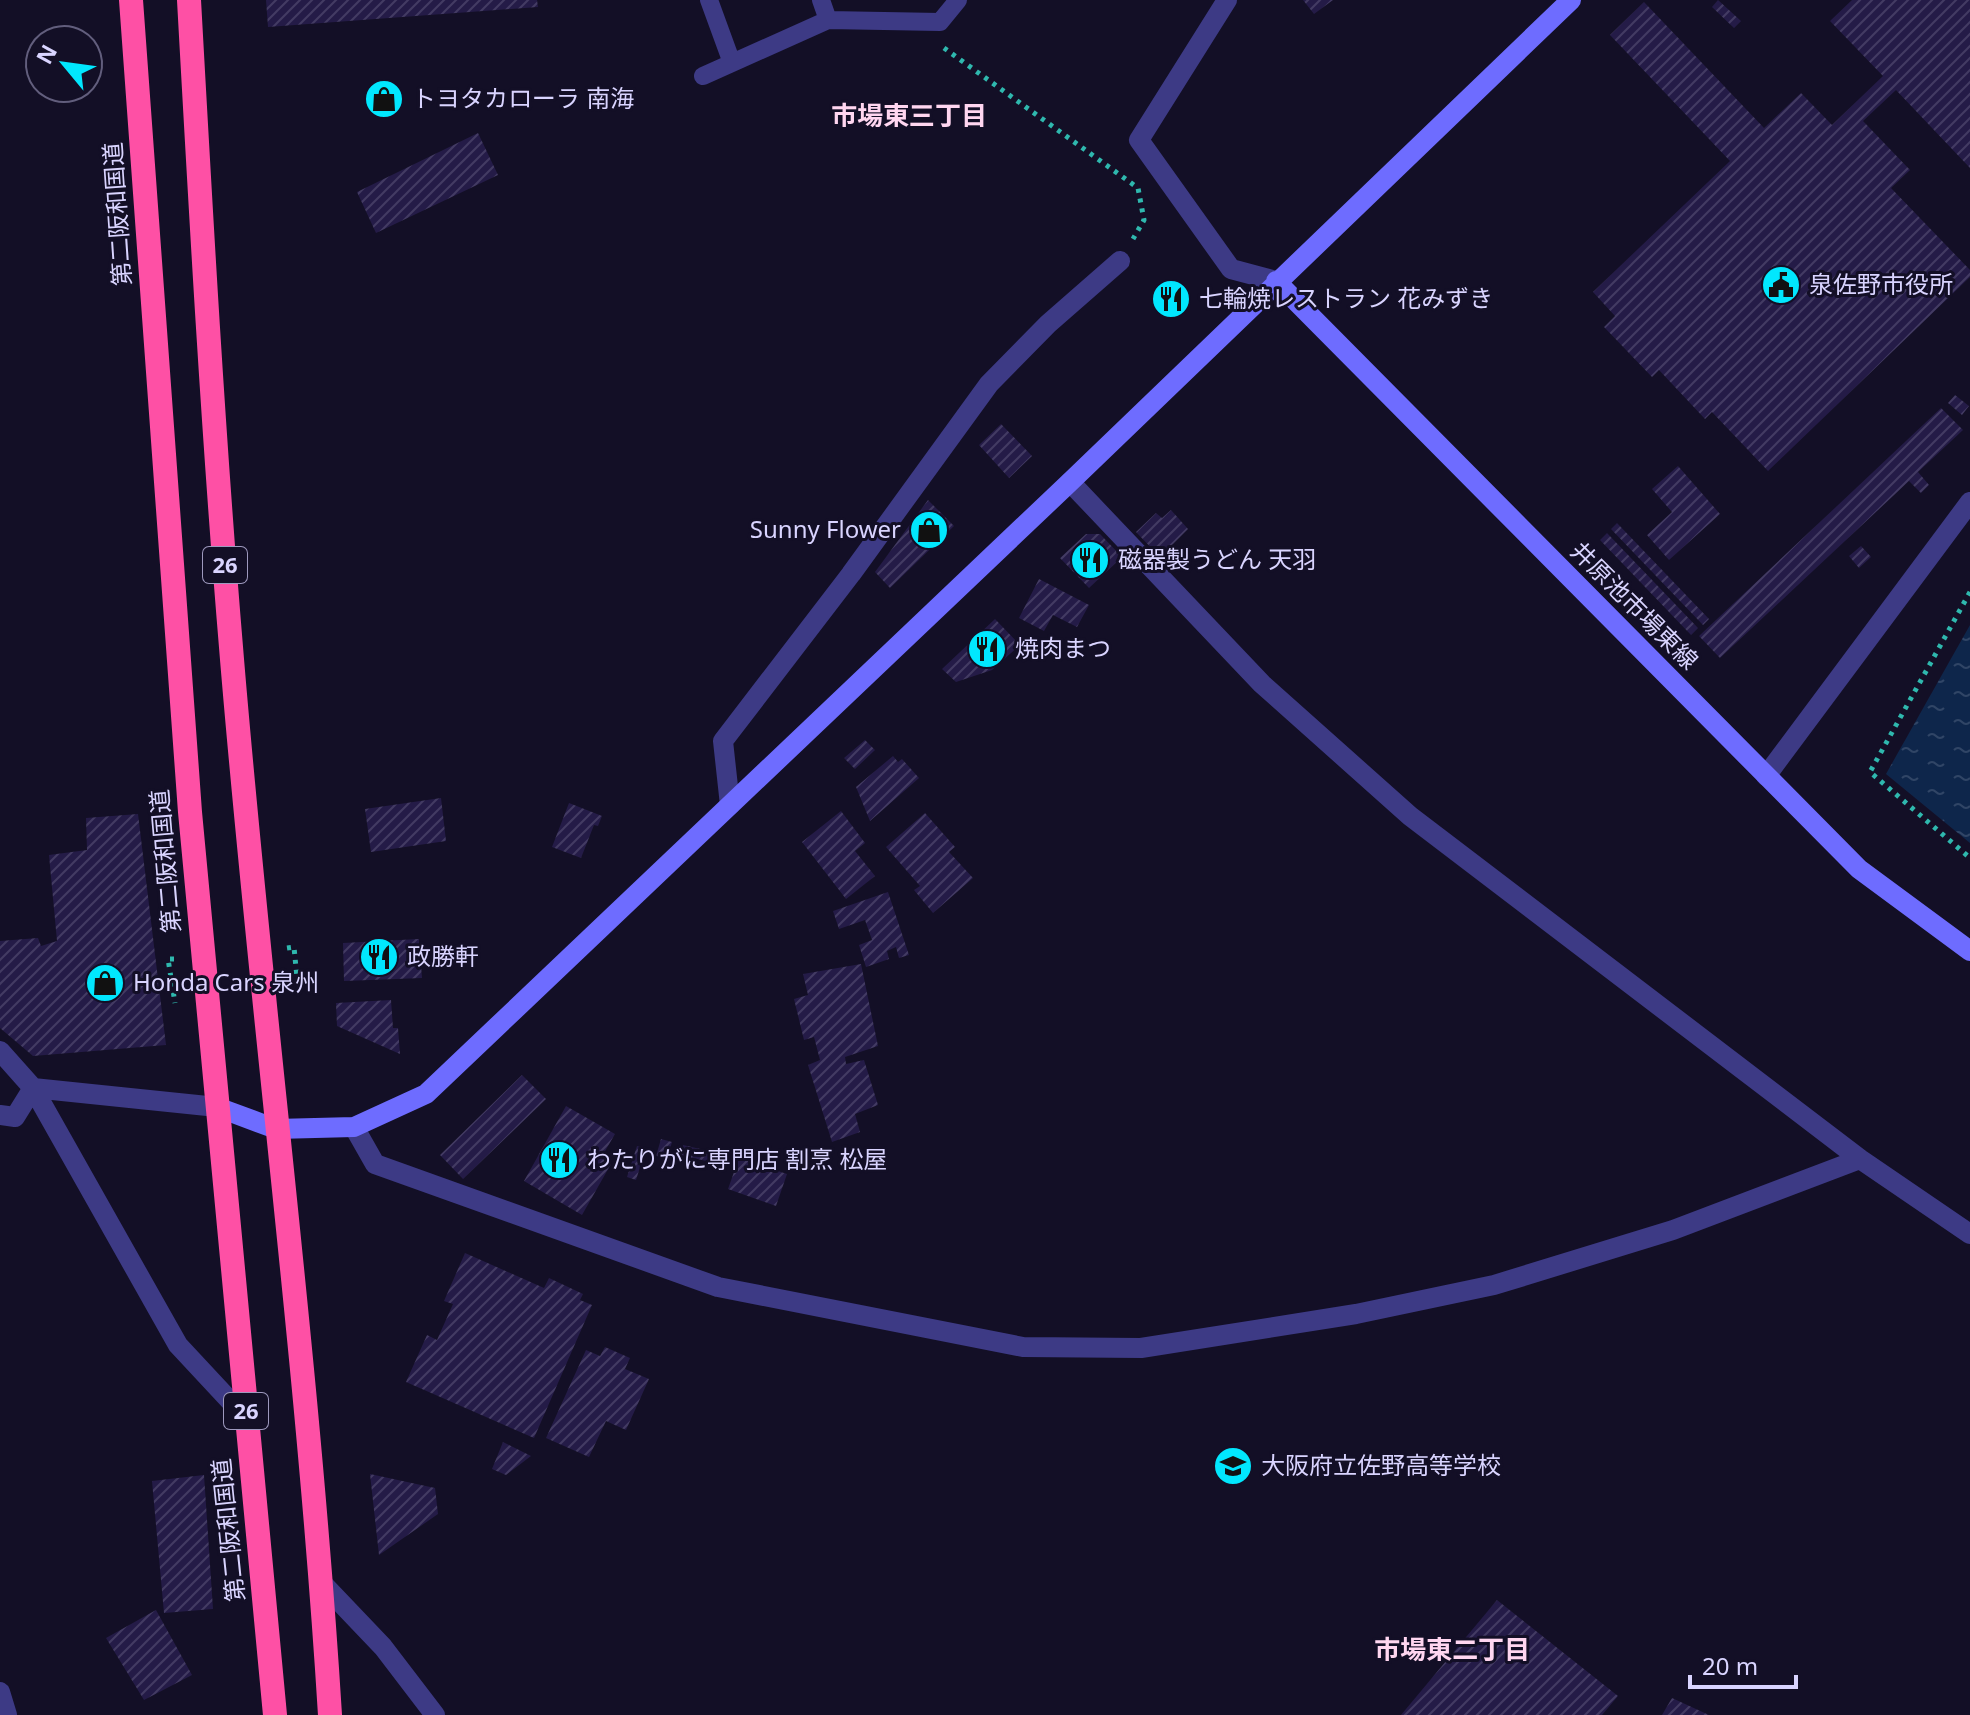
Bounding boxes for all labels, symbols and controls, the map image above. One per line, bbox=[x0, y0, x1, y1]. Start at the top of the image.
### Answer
north arrow bbox=[24, 24, 104, 104]
text: N bbox=[28, 39, 63, 69]
shop icon: トヨタカローラ 南海 bbox=[363, 78, 405, 120]
place label: トヨタカローラ 南海 bbox=[412, 81, 634, 114]
district label: 市場東三丁目 bbox=[831, 97, 987, 133]
street label: 第二阪和国道 bbox=[95, 141, 138, 287]
public building icon: 泉佐野市役所 bbox=[1760, 264, 1802, 306]
place label: 泉佐野市役所 bbox=[1809, 267, 1953, 300]
restaurant icon: 七輪焼レストラン 花みずき bbox=[1150, 278, 1192, 320]
place label: 七輪焼レストラン 花みずき bbox=[1199, 281, 1493, 314]
shop icon: Sunny Flower bbox=[908, 509, 950, 551]
place label: Sunny Flower bbox=[750, 512, 901, 545]
street label: 井原池市場東線 bbox=[1564, 534, 1706, 676]
restaurant icon: 磁器製うどん 天羽 bbox=[1069, 539, 1111, 581]
place label: 磁器製うどん 天羽 bbox=[1118, 542, 1316, 575]
road number: 26 bbox=[203, 547, 247, 583]
restaurant icon: 焼肉まつ bbox=[966, 628, 1008, 670]
place label: 焼肉まつ bbox=[1015, 631, 1111, 664]
street label: 第二阪和国道 bbox=[142, 788, 187, 934]
restaurant icon: 政勝軒 bbox=[358, 936, 400, 978]
place label: 政勝軒 bbox=[407, 939, 479, 972]
shop icon: Honda Cars 泉州 bbox=[84, 962, 126, 1004]
place label: Honda Cars 泉州 bbox=[133, 965, 319, 998]
restaurant icon: わたりがに専門店 割烹 松屋 bbox=[538, 1139, 580, 1181]
place label: わたりがに専門店 割烹 松屋 bbox=[587, 1142, 887, 1175]
road number: 26 bbox=[224, 1393, 268, 1429]
school or university icon: 大阪府立佐野高等学校 bbox=[1212, 1445, 1254, 1487]
place label: 大阪府立佐野高等学校 bbox=[1261, 1448, 1501, 1481]
street label: 第二阪和国道 bbox=[204, 1457, 251, 1603]
district label: 市場東二丁目 bbox=[1374, 1631, 1530, 1667]
scale bar bbox=[1690, 1639, 1796, 1689]
text: 20 m bbox=[1702, 1649, 1758, 1682]

